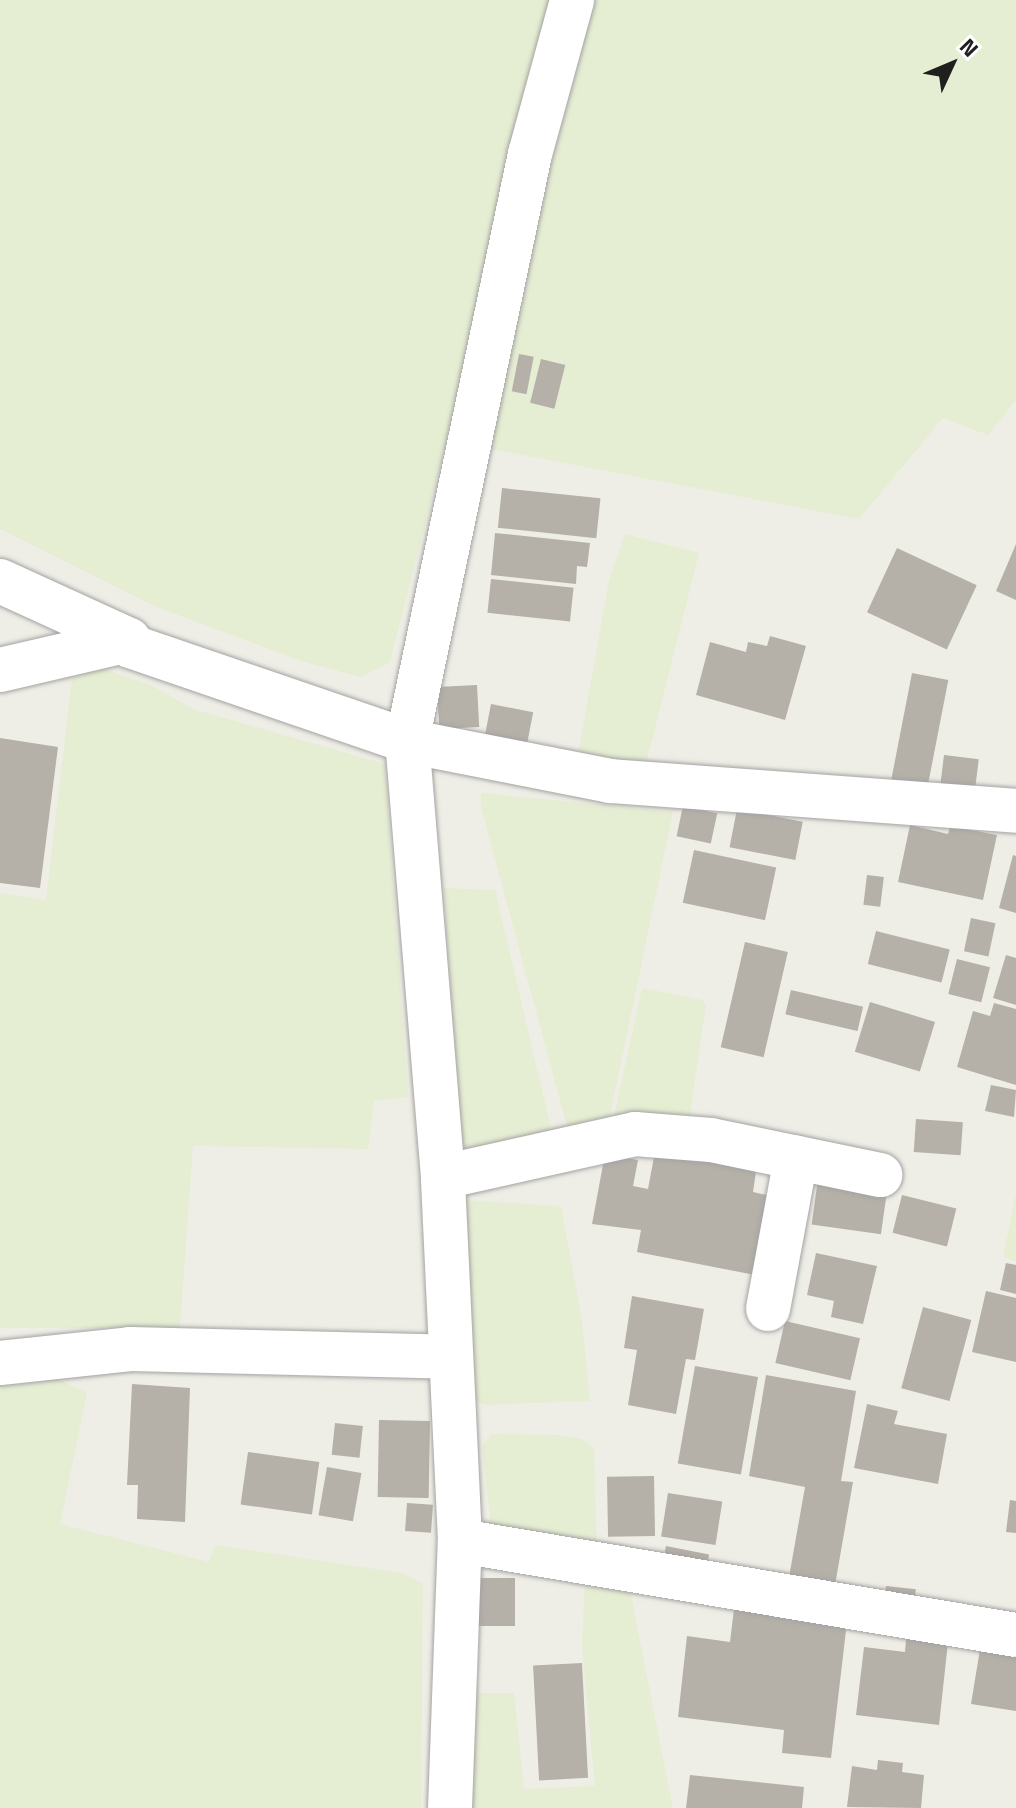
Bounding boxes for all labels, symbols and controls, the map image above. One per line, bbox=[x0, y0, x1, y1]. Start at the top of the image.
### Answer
north arrow bbox=[912, 24, 992, 104]
text: N bbox=[952, 30, 987, 65]

